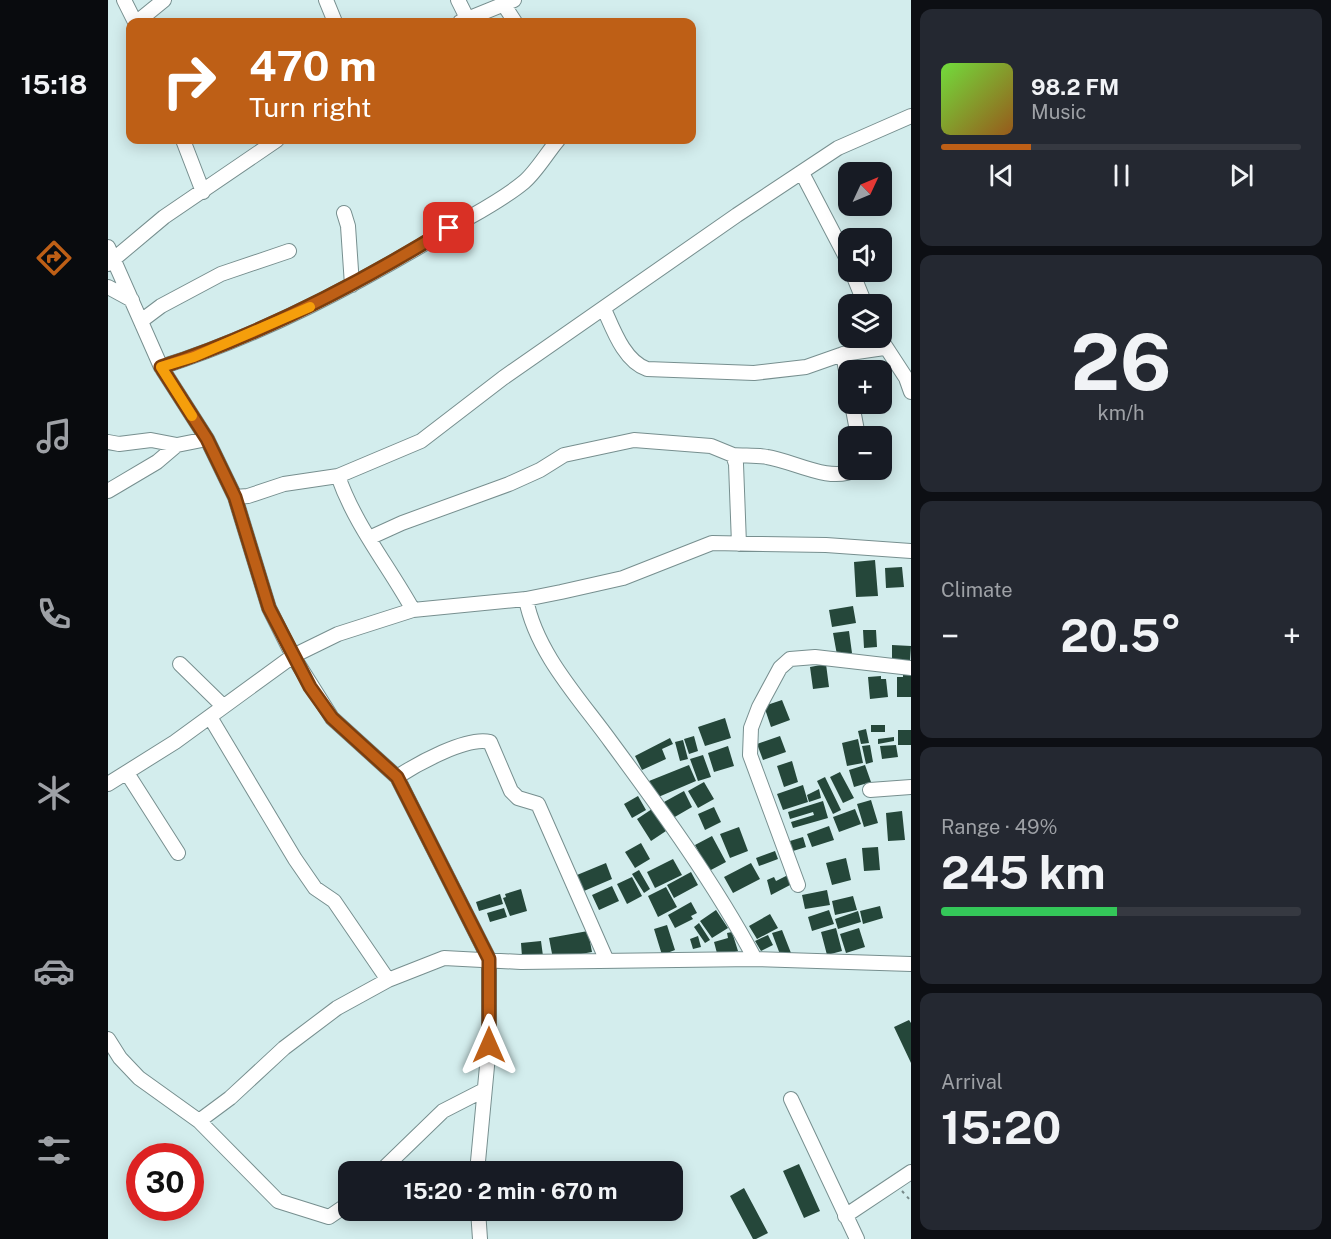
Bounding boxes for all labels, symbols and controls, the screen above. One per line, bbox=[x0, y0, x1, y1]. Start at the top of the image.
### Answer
text: 470 m bbox=[249, 41, 377, 90]
icon: right bbox=[150, 42, 228, 120]
text: 15:18 bbox=[21, 68, 87, 100]
text: 98.2 FM bbox=[1031, 74, 1119, 100]
text: Turn right bbox=[249, 91, 372, 123]
text: Music bbox=[1031, 100, 1086, 124]
icon: previous bbox=[985, 159, 1018, 192]
icon: pause bbox=[1105, 159, 1138, 192]
icon: next bbox=[1225, 159, 1258, 192]
north arrow bbox=[838, 162, 892, 216]
map controls bbox=[838, 162, 892, 480]
pin bbox=[423, 202, 474, 253]
icon: arrive bbox=[432, 211, 465, 244]
button: sound bbox=[838, 228, 892, 282]
icon: directions bbox=[33, 237, 75, 279]
button: layers bbox=[838, 294, 892, 348]
text: 26 bbox=[1070, 316, 1172, 408]
button: + bbox=[838, 360, 892, 414]
text: km/h bbox=[1097, 401, 1145, 425]
icon: music bbox=[33, 415, 75, 457]
button: − bbox=[838, 426, 892, 480]
text: Climate bbox=[941, 578, 1013, 602]
icon: phone bbox=[33, 593, 75, 635]
text: 20.5° bbox=[1060, 609, 1182, 662]
text: − bbox=[941, 617, 959, 655]
text: + bbox=[1283, 617, 1301, 655]
icon: climate bbox=[33, 772, 75, 814]
text: Range · 49% bbox=[941, 815, 1058, 839]
text: 245 km bbox=[941, 846, 1105, 899]
icon: car bbox=[33, 950, 75, 992]
position arrow bbox=[457, 1013, 521, 1077]
text: Arrival bbox=[941, 1070, 1003, 1094]
text: 15:20 bbox=[941, 1101, 1061, 1154]
icon: filters bbox=[33, 1129, 75, 1171]
speed limit sign: 30 bbox=[126, 1143, 204, 1221]
text: 15:20 · 2 min · 670 m bbox=[403, 1178, 618, 1204]

